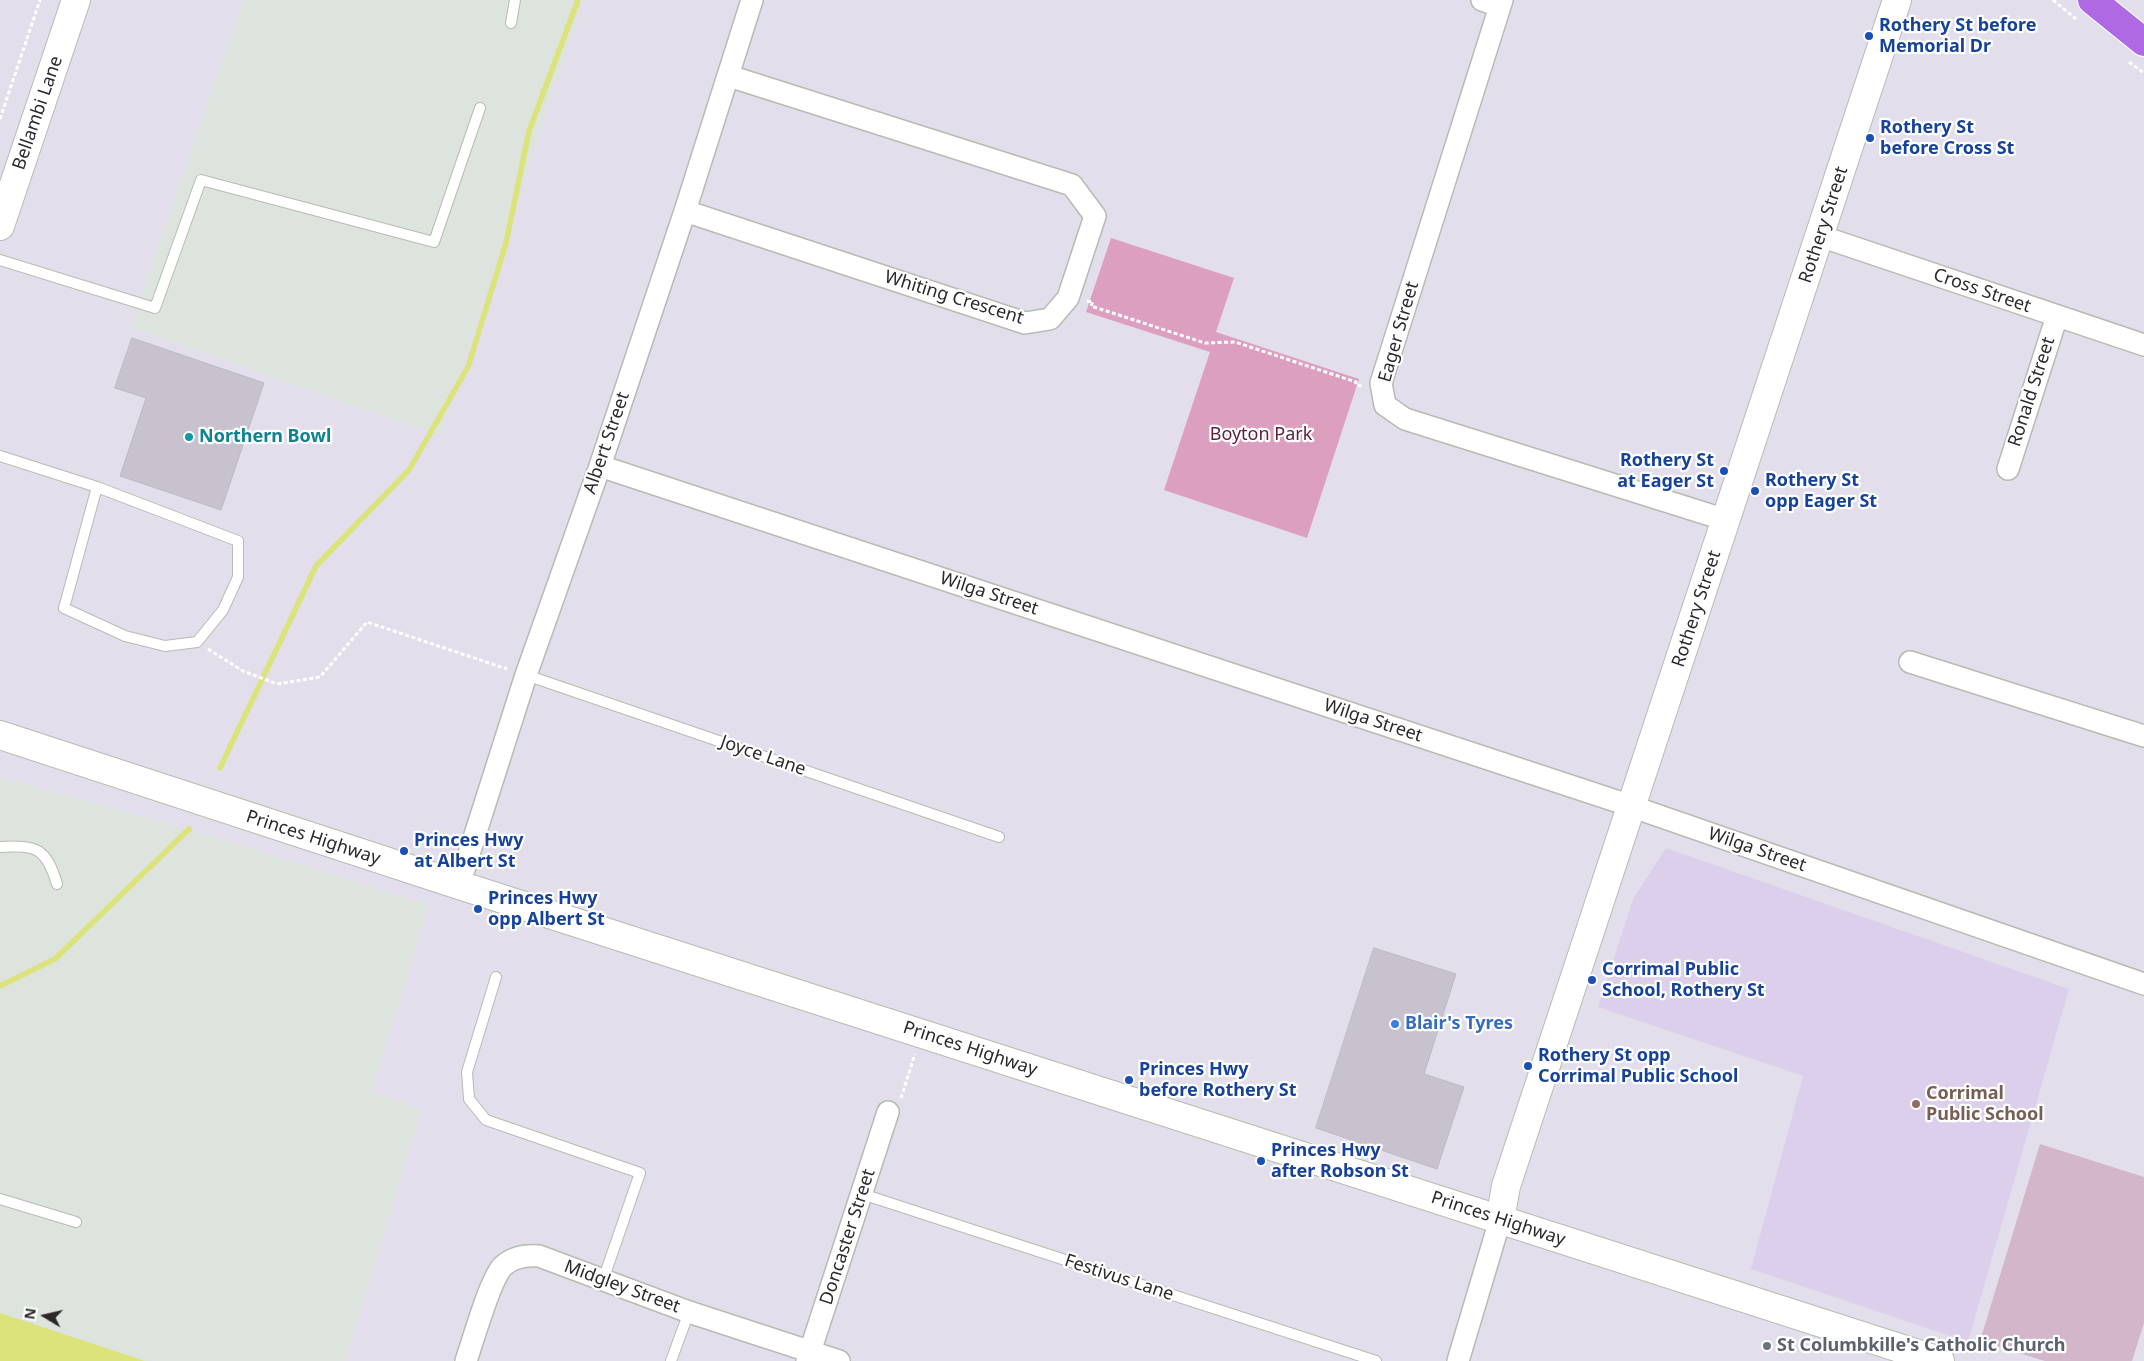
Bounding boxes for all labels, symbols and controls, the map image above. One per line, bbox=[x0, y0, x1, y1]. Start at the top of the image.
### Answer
place label: Rothery St before Memorial Dr bbox=[1879, 15, 2036, 58]
marker: Rothery St before Memorial Dr bbox=[1863, 30, 1875, 42]
street label: Bellambi Lane bbox=[8, 53, 68, 173]
place label: Rothery St before Cross St bbox=[1880, 117, 2014, 160]
marker: Rothery St before Cross St bbox=[1864, 132, 1876, 144]
street label: Rothery Street bbox=[1795, 164, 1853, 286]
street label: Cross Street bbox=[1930, 264, 2034, 318]
street label: Whiting Crescent bbox=[882, 267, 1026, 329]
street label: Eager Street bbox=[1374, 279, 1424, 385]
street label: Ronald Street bbox=[2004, 334, 2060, 450]
street label: Albert Street bbox=[579, 389, 635, 497]
park label: Boyton Park bbox=[1210, 424, 1312, 446]
place label: Northern Bowl bbox=[199, 426, 331, 448]
marker: Northern Bowl bbox=[183, 431, 195, 443]
place label: Rothery St at Eager St bbox=[1617, 450, 1714, 492]
marker: Rothery St at Eager St bbox=[1718, 465, 1730, 477]
place label: Rothery St opp Eager St bbox=[1765, 470, 1877, 512]
marker: Rothery St opp Eager St bbox=[1749, 485, 1761, 497]
street label: Rothery Street bbox=[1668, 548, 1726, 670]
street label: Wilga Street bbox=[937, 568, 1041, 620]
street label: Wilga Street bbox=[1321, 695, 1425, 747]
street label: Joyce Lane bbox=[717, 731, 809, 781]
street label: Princes Highway bbox=[243, 806, 383, 870]
street label: Wilga Street bbox=[1705, 823, 1809, 877]
place label: Princes Hwy at Albert St bbox=[414, 830, 524, 872]
marker: Princes Hwy at Albert St bbox=[398, 845, 410, 857]
place label: Princes Hwy opp Albert St bbox=[488, 888, 605, 931]
marker: Princes Hwy opp Albert St bbox=[472, 903, 484, 915]
place label: Corrimal Public School, Rothery St bbox=[1602, 959, 1765, 1002]
marker: Corrimal Public School, Rothery St bbox=[1586, 974, 1598, 986]
place label: Blair's Tyres bbox=[1405, 1013, 1513, 1035]
street label: Princes Highway bbox=[900, 1017, 1040, 1081]
marker: Blair's Tyres bbox=[1389, 1018, 1401, 1030]
place label: Rothery St opp Corrimal Public School bbox=[1538, 1045, 1738, 1088]
place label: Princes Hwy before Rothery St bbox=[1139, 1059, 1296, 1102]
marker: Rothery St opp Corrimal Public School bbox=[1522, 1060, 1534, 1072]
marker: Princes Hwy before Rothery St bbox=[1123, 1074, 1135, 1086]
place label: Corrimal Public School bbox=[1926, 1083, 2044, 1126]
marker: Corrimal Public School bbox=[1910, 1098, 1922, 1110]
place label: Princes Hwy after Robson St bbox=[1271, 1140, 1409, 1182]
marker: Princes Hwy after Robson St bbox=[1255, 1155, 1267, 1167]
street label: Doncaster Street bbox=[816, 1166, 880, 1308]
street label: Princes Highway bbox=[1428, 1187, 1568, 1251]
street label: Festivus Lane bbox=[1062, 1250, 1176, 1306]
street label: Midgley Street bbox=[561, 1256, 683, 1318]
north arrow bbox=[20, 1291, 70, 1341]
text: N bbox=[19, 1306, 40, 1321]
place label: St Columbkille's Catholic Church bbox=[1777, 1335, 2065, 1357]
marker: St Columbkille's Catholic Church bbox=[1761, 1340, 1773, 1352]

